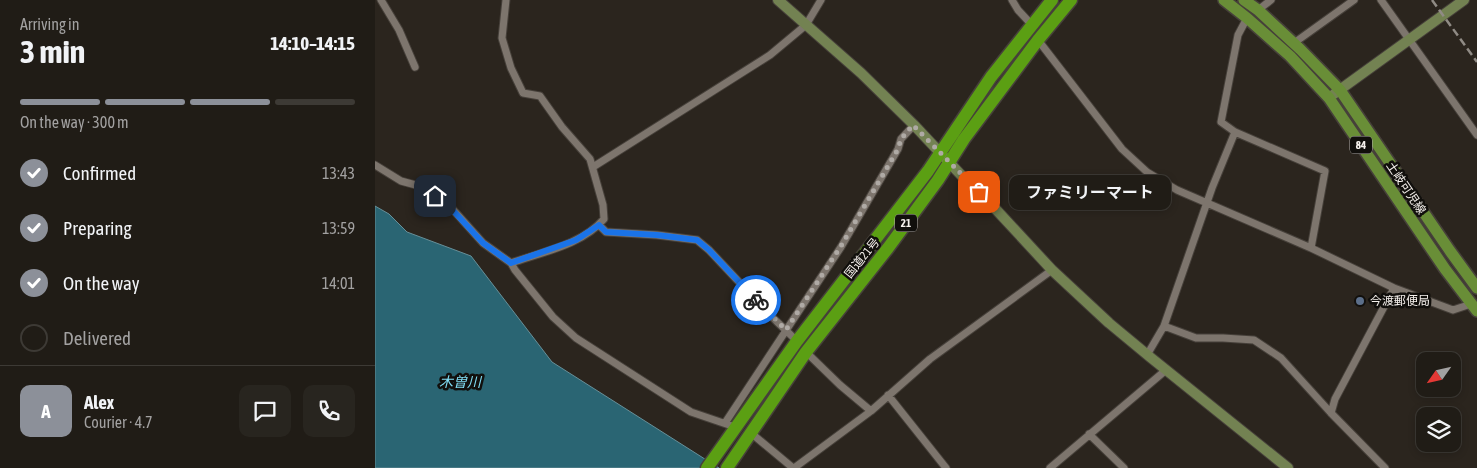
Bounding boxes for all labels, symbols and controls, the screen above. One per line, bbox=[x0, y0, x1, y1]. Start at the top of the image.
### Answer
text: Arriving in bbox=[20, 15, 80, 33]
text: 14:10–14:15 bbox=[270, 32, 355, 54]
text: 3 min bbox=[20, 33, 85, 70]
text: On the way · 300 m bbox=[20, 113, 129, 131]
road number: 84 bbox=[1350, 136, 1372, 154]
icon: check bbox=[20, 159, 48, 187]
street label: 土岐可児線 bbox=[1383, 159, 1429, 217]
text: Confirmed bbox=[63, 162, 136, 184]
text: 13:43 bbox=[322, 164, 355, 182]
pin bbox=[958, 171, 1000, 213]
callout: ファミリーマート bbox=[1009, 174, 1171, 210]
pin bbox=[414, 175, 456, 217]
icon: bag bbox=[965, 178, 993, 206]
icon: home bbox=[421, 182, 449, 210]
text: ファミリーマート bbox=[1026, 183, 1154, 201]
icon: check bbox=[20, 214, 48, 242]
road number: 21 bbox=[895, 214, 917, 232]
text: Preparing bbox=[63, 217, 132, 239]
text: 13:59 bbox=[322, 219, 355, 237]
street label: 国道21号 bbox=[842, 235, 882, 281]
icon: check bbox=[20, 269, 48, 297]
text: On the way bbox=[63, 272, 140, 294]
text: 14:01 bbox=[322, 274, 355, 292]
courier bbox=[731, 275, 781, 325]
icon: bike bbox=[742, 286, 770, 314]
place label: 今渡郵便局 bbox=[1370, 294, 1430, 308]
marker: 今渡郵便局 bbox=[1354, 295, 1366, 307]
text: Delivered bbox=[63, 327, 131, 349]
north arrow bbox=[1416, 352, 1461, 398]
map controls bbox=[1416, 352, 1461, 452]
water label: 木曽川 bbox=[439, 374, 483, 390]
button: chat bbox=[239, 385, 291, 437]
button: phone bbox=[303, 385, 355, 437]
text: Alex bbox=[84, 391, 114, 413]
text: A bbox=[41, 400, 51, 422]
button: layers bbox=[1416, 407, 1461, 452]
text: Courier · 4.7 bbox=[84, 413, 153, 431]

